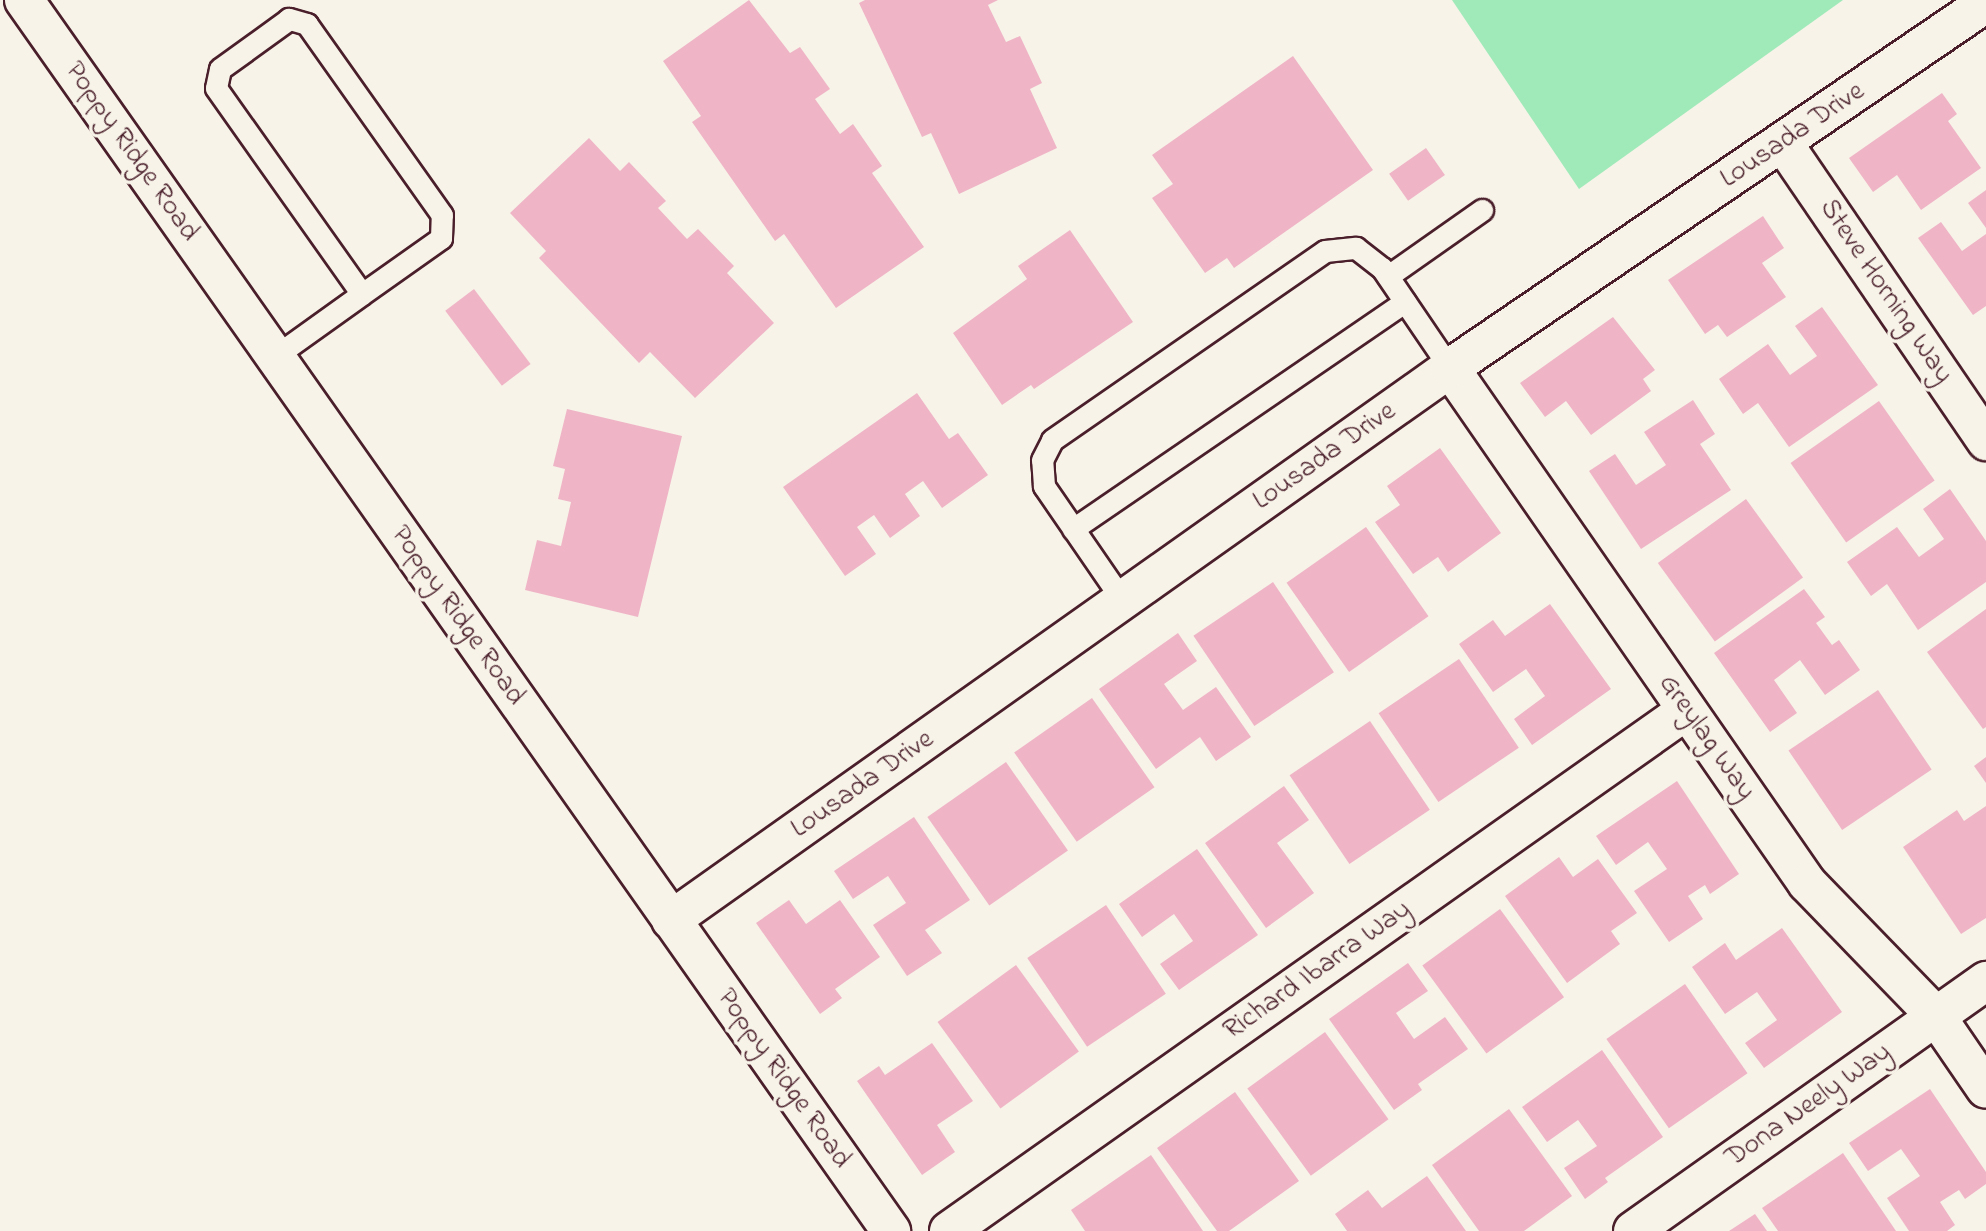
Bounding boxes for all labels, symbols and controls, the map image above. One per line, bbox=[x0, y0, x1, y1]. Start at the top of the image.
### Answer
street label: Poppy Ridge Road bbox=[57, 56, 205, 248]
street label: Lousada Drive bbox=[1715, 76, 1871, 196]
street label: Steve Horning Way bbox=[1811, 193, 1959, 391]
street label: Lousada Drive bbox=[1247, 395, 1403, 519]
street label: Poppy Ridge Road bbox=[383, 520, 531, 712]
street label: Greylag Way bbox=[1650, 669, 1762, 807]
street label: Lousada Drive bbox=[785, 723, 941, 847]
street label: Richard Ibarra Way bbox=[1218, 894, 1418, 1048]
street label: Poppy Ridge Road bbox=[709, 983, 857, 1175]
street label: Dona Neely Way bbox=[1720, 1036, 1898, 1176]

